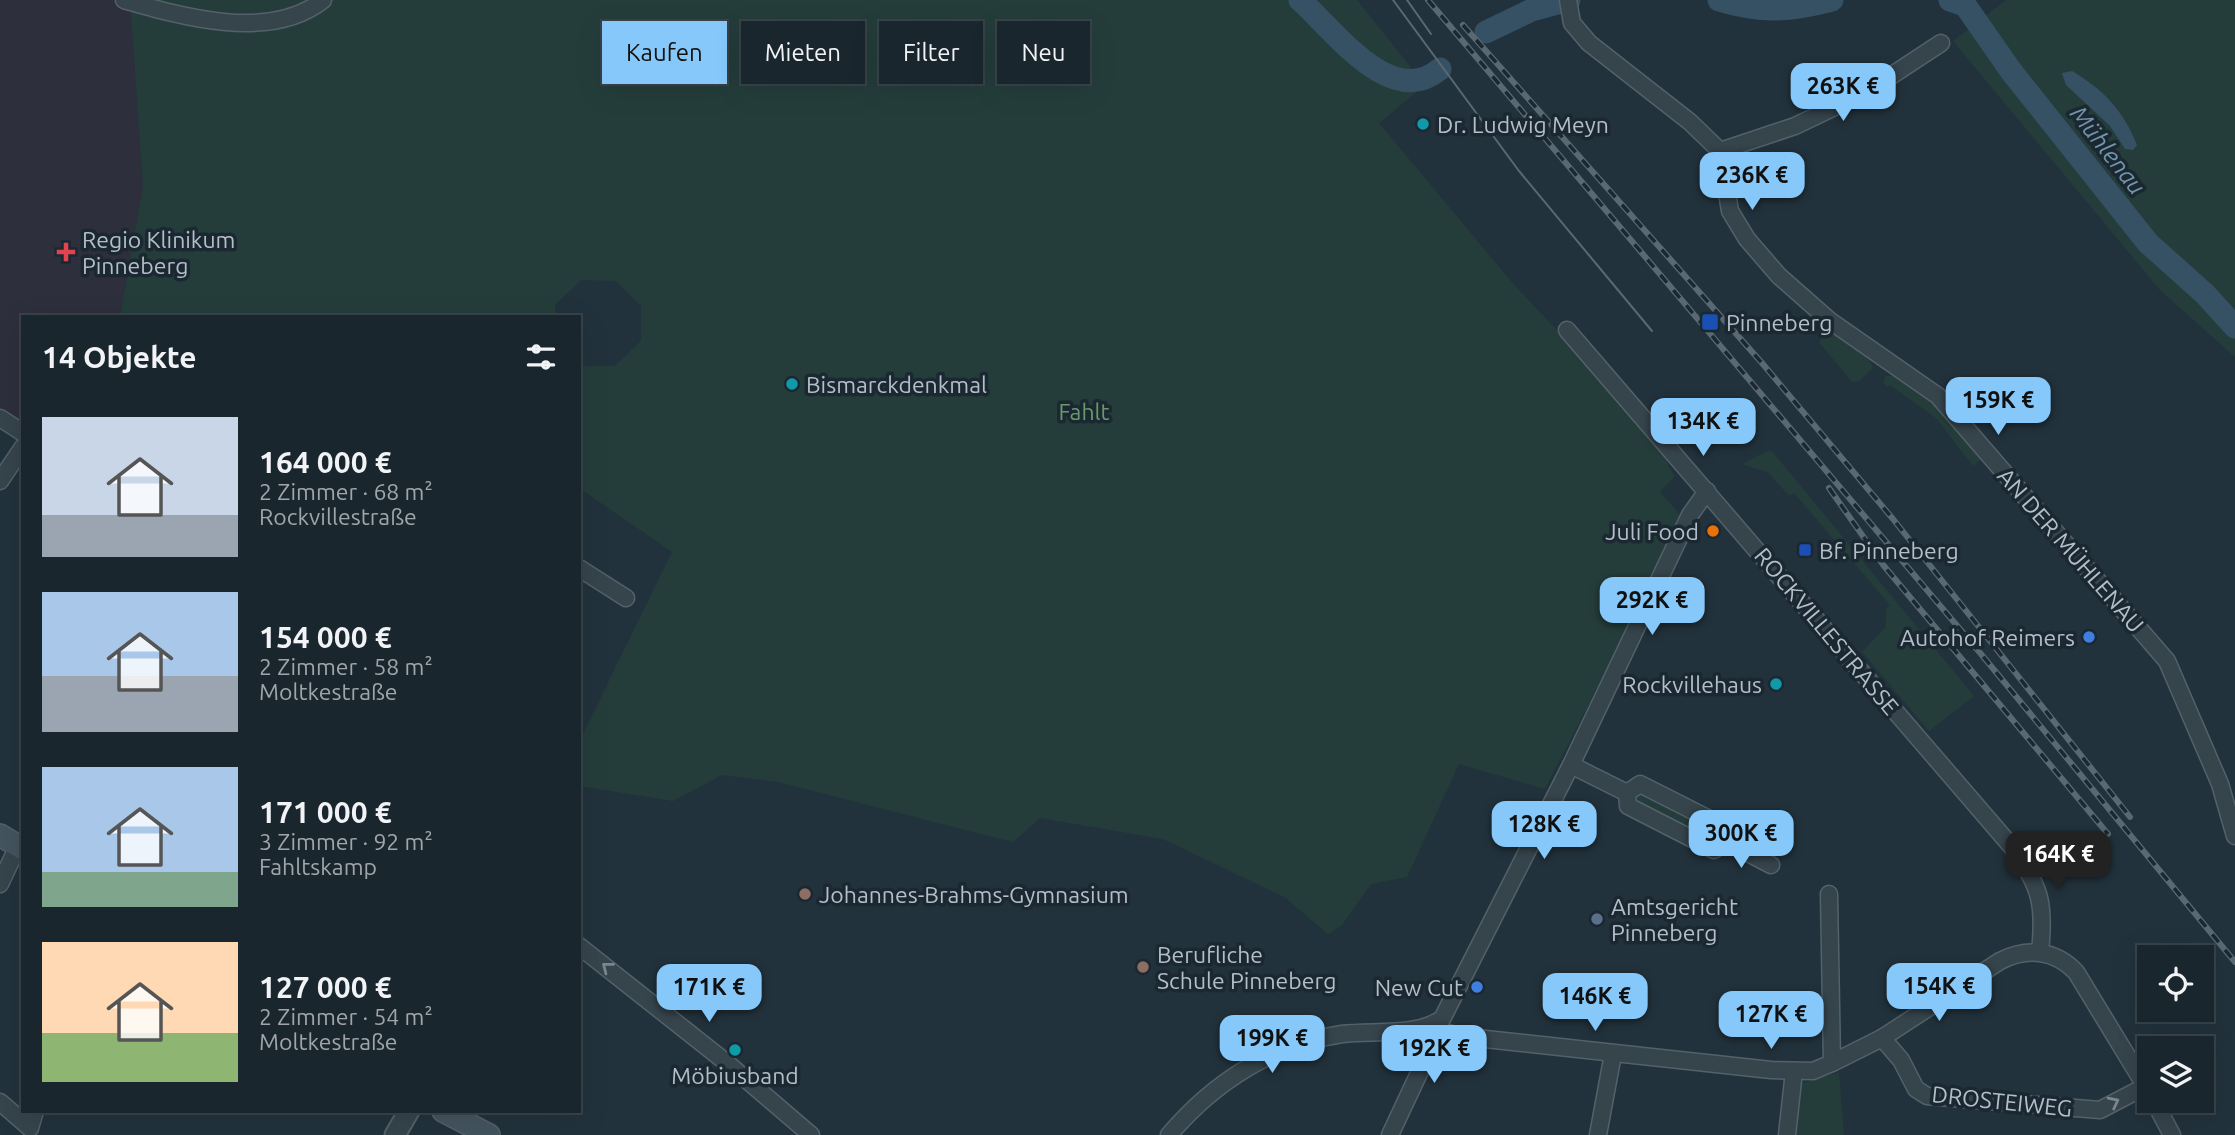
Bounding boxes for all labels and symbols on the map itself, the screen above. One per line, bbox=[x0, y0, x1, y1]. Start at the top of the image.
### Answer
pin: 263K € bbox=[1786, 64, 1900, 123]
water label: Mühlenau bbox=[2065, 100, 2151, 200]
place label: Dr. Ludwig Meyn bbox=[1437, 112, 1609, 137]
marker: Dr. Ludwig Meyn bbox=[1415, 116, 1431, 132]
pin: 236K € bbox=[1695, 152, 1809, 212]
place label: Regio Klinikum Pinneberg bbox=[82, 227, 235, 278]
marker: Regio Klinikum Pinneberg bbox=[56, 242, 76, 262]
place label: Pinneberg bbox=[1726, 310, 1832, 335]
marker: Pinneberg bbox=[1700, 312, 1720, 332]
place label: Bismarckdenkmal bbox=[806, 372, 987, 397]
marker: Bismarckdenkmal bbox=[784, 376, 800, 392]
pin: 159K € bbox=[1941, 378, 2055, 437]
pin: 134K € bbox=[1646, 398, 1760, 458]
park label: Fahlt bbox=[1058, 399, 1110, 424]
street label: AN DER MÜHLENAU bbox=[1993, 463, 2149, 637]
place label: Juli Food bbox=[1605, 519, 1699, 544]
marker: Juli Food bbox=[1705, 523, 1721, 539]
place label: Bf. Pinneberg bbox=[1819, 538, 1959, 563]
marker: Bf. Pinneberg bbox=[1797, 542, 1813, 558]
street label: ROCKVILLESTRASSE bbox=[1750, 543, 1904, 719]
pin: 292K € bbox=[1595, 578, 1709, 637]
place label: Autohof Reimers bbox=[1900, 625, 2075, 650]
marker: Autohof Reimers bbox=[2081, 629, 2097, 645]
place label: Rockvillehaus bbox=[1622, 672, 1762, 697]
marker: Rockvillehaus bbox=[1768, 676, 1784, 692]
pin: 128K € bbox=[1487, 802, 1601, 861]
pin: 300K € bbox=[1684, 810, 1798, 870]
pin: 164K € bbox=[2001, 832, 2115, 891]
place label: Johannes-Brahms-Gymnasium bbox=[819, 882, 1129, 907]
marker: Johannes-Brahms-Gymnasium bbox=[797, 886, 813, 902]
place label: Amtsgericht Pinneberg bbox=[1611, 894, 1738, 945]
marker: Amtsgericht Pinneberg bbox=[1589, 911, 1605, 927]
place label: Berufliche Schule Pinneberg bbox=[1157, 942, 1336, 993]
marker: Berufliche Schule Pinneberg bbox=[1135, 959, 1151, 975]
one-way arrow bbox=[602, 963, 614, 976]
pin: 171K € bbox=[652, 964, 766, 1024]
pin: 154K € bbox=[1882, 964, 1996, 1023]
pin: 146K € bbox=[1538, 974, 1652, 1033]
place label: New Cut bbox=[1375, 975, 1463, 1000]
marker: New Cut bbox=[1469, 979, 1485, 995]
pin: 127K € bbox=[1714, 992, 1828, 1051]
pin: 199K € bbox=[1215, 1016, 1329, 1075]
pin: 192K € bbox=[1377, 1026, 1491, 1085]
marker: Möbiusband bbox=[727, 1042, 743, 1058]
place label: Möbiusband bbox=[671, 1063, 799, 1088]
street label: DROSTEIWEG bbox=[1931, 1081, 2073, 1121]
one-way arrow bbox=[2107, 1097, 2119, 1111]

